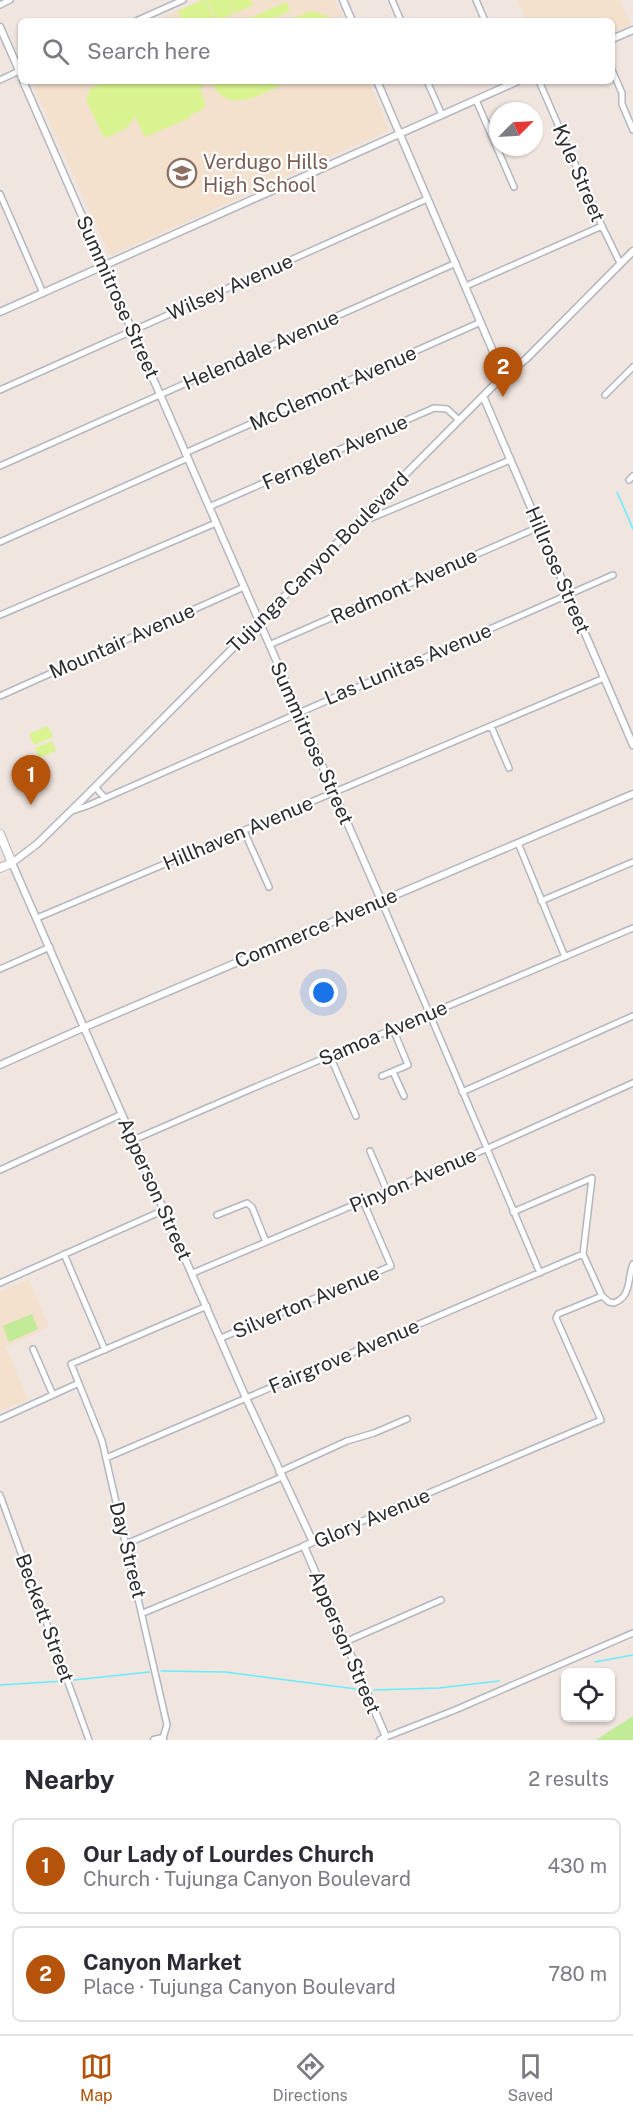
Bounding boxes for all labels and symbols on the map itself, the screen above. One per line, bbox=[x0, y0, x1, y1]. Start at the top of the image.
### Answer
north arrow bbox=[489, 102, 543, 156]
street label: Kyle Street bbox=[548, 121, 610, 225]
place label: Verdugo Hills High School bbox=[203, 150, 328, 197]
school or university icon: Verdugo Hills High School bbox=[166, 157, 198, 189]
street label: Summitrose Street bbox=[71, 212, 165, 382]
street label: Wilsey Avenue bbox=[163, 248, 297, 326]
street label: Helendale Avenue bbox=[179, 305, 343, 395]
street label: McClemont Avenue bbox=[246, 340, 420, 436]
pin: 2 bbox=[484, 348, 522, 397]
street label: Fernglen Avenue bbox=[259, 409, 411, 495]
street label: Tujunga Canyon Boulevard bbox=[222, 466, 414, 658]
street label: Hillrose Street bbox=[520, 503, 596, 637]
street label: Redmont Avenue bbox=[327, 543, 481, 629]
street label: Mountair Avenue bbox=[45, 598, 199, 684]
street label: Las Lunitas Avenue bbox=[321, 618, 495, 710]
street label: Summitrose Street bbox=[265, 658, 359, 828]
pin: 1 bbox=[12, 756, 51, 805]
street label: Hillhaven Avenue bbox=[159, 791, 317, 875]
street label: Commerce Avenue bbox=[231, 883, 401, 973]
your location bbox=[309, 978, 338, 1007]
street label: Samoa Avenue bbox=[315, 995, 451, 1071]
street label: Apperson Street bbox=[113, 1114, 197, 1264]
street label: Pinyon Avenue bbox=[346, 1142, 480, 1218]
street label: Silverton Avenue bbox=[229, 1260, 383, 1344]
street label: Fairgrove Avenue bbox=[265, 1313, 423, 1399]
street label: Glory Avenue bbox=[310, 1483, 434, 1553]
street label: Day Street bbox=[104, 1499, 152, 1601]
street label: Beckett Street bbox=[11, 1550, 79, 1686]
street label: Apperson Street bbox=[304, 1567, 386, 1717]

